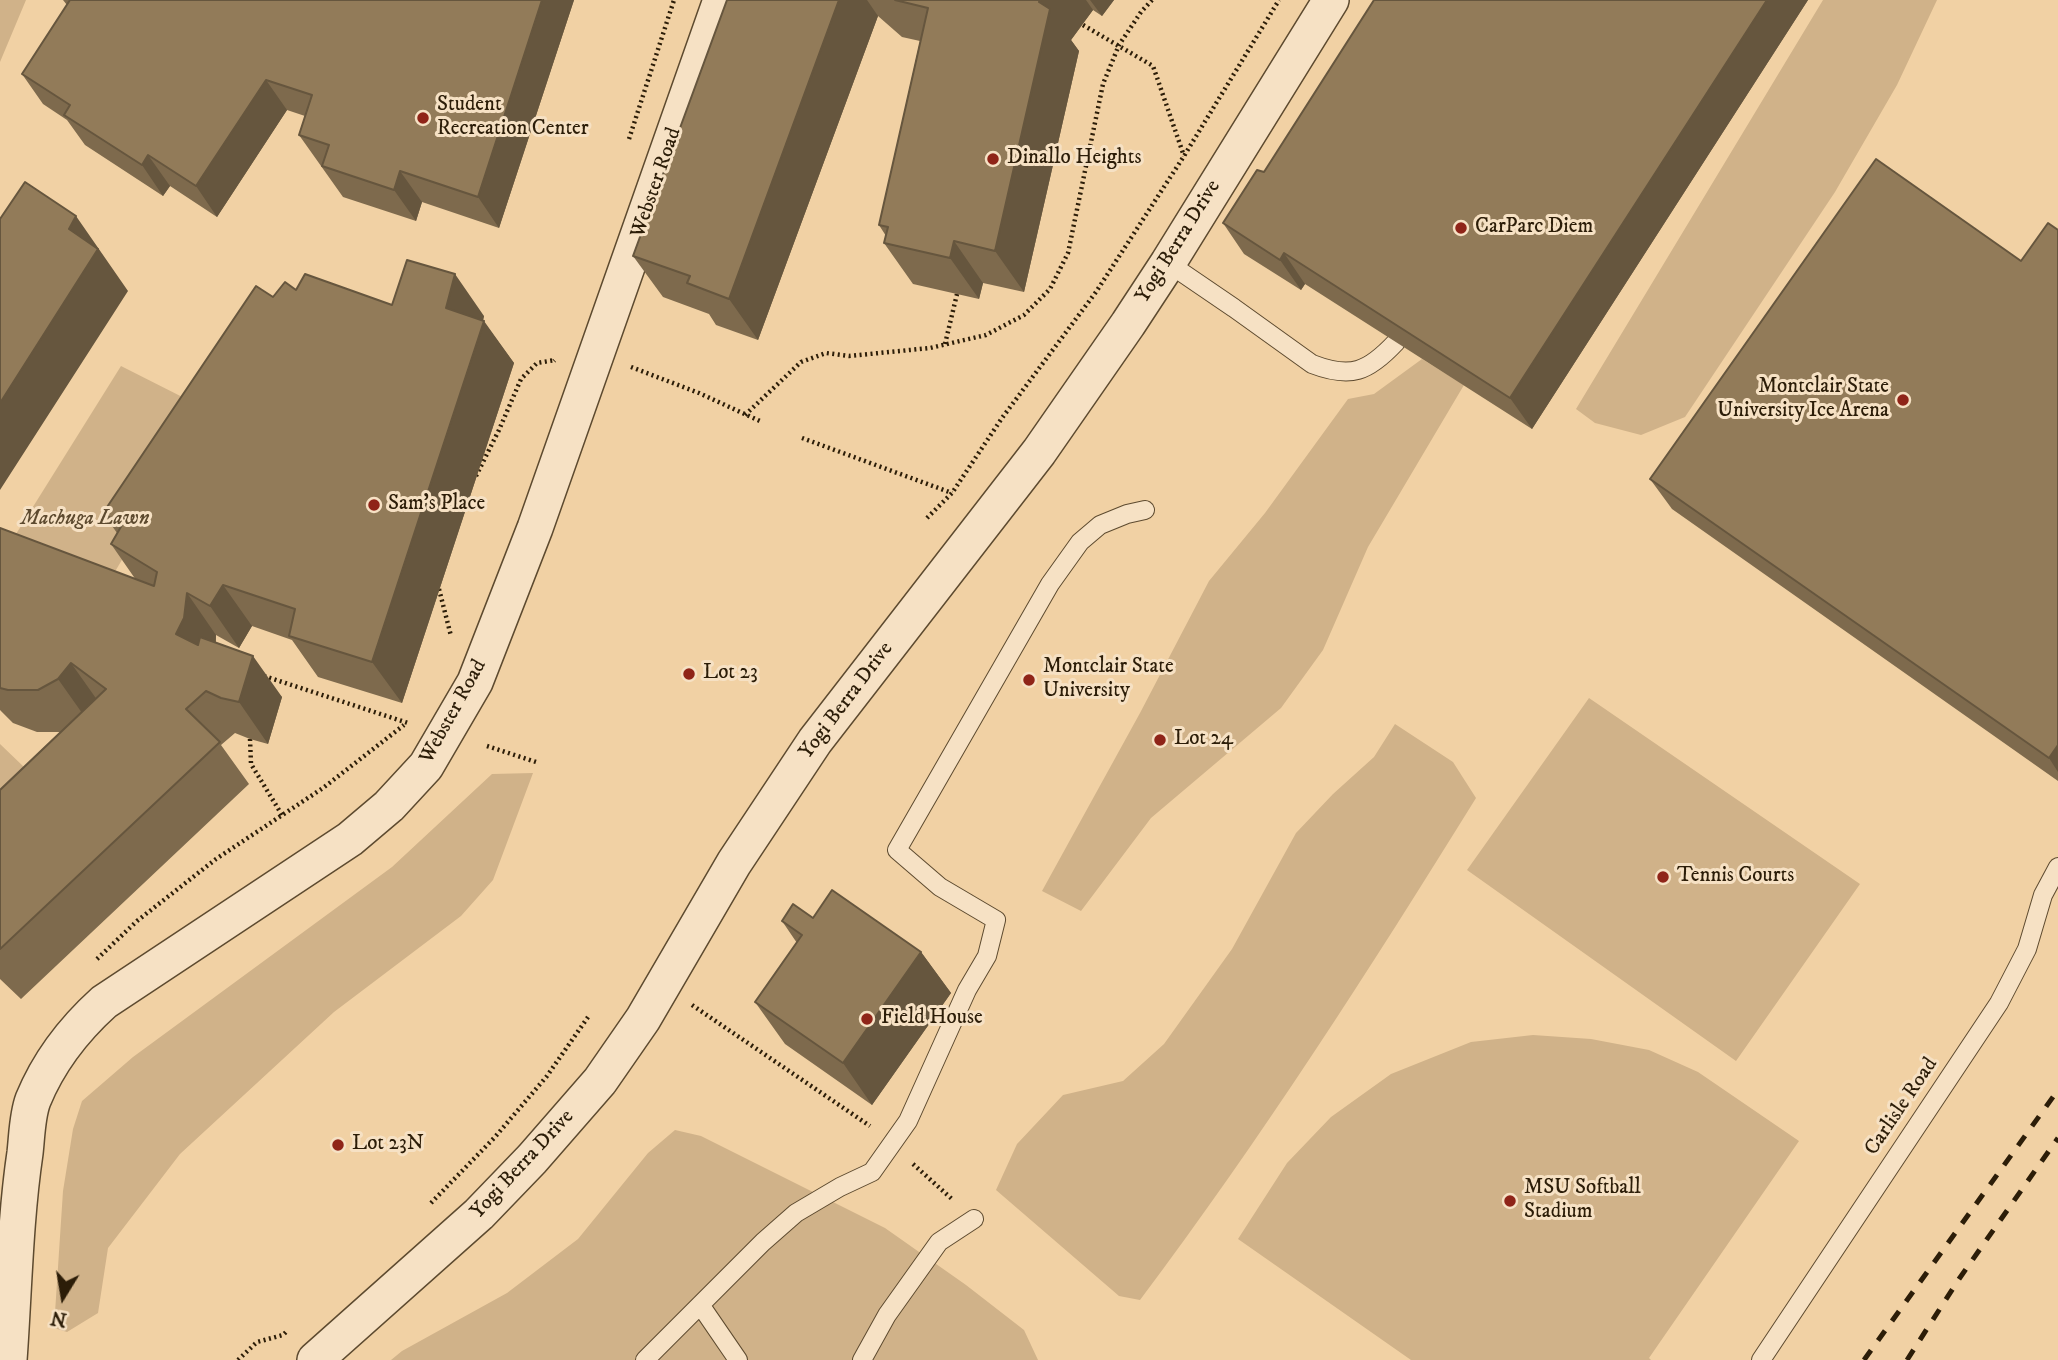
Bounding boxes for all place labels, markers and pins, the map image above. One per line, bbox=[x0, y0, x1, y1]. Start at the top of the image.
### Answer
place label: Student Recreation Center bbox=[437, 93, 589, 143]
marker: Student Recreation Center bbox=[415, 110, 431, 126]
place label: Dinallo Heights bbox=[1007, 146, 1141, 172]
marker: Dinallo Heights bbox=[985, 151, 1001, 167]
place label: CarParc Diem bbox=[1475, 215, 1593, 241]
marker: CarParc Diem bbox=[1453, 220, 1469, 236]
place label: Montclair State University Ice Arena bbox=[1717, 375, 1889, 425]
marker: Montclair State University Ice Arena bbox=[1895, 392, 1911, 408]
place label: Sam's Place bbox=[388, 492, 485, 518]
marker: Sam's Place bbox=[366, 497, 382, 513]
place label: Montclair State University bbox=[1043, 655, 1174, 705]
place label: Lot 23 bbox=[703, 661, 758, 687]
marker: Lot 23 bbox=[681, 666, 697, 682]
marker: Montclair State University bbox=[1021, 672, 1037, 688]
place label: Lot 24 bbox=[1174, 727, 1233, 753]
marker: Lot 24 bbox=[1152, 732, 1168, 748]
place label: Tennis Courts bbox=[1677, 864, 1794, 890]
marker: Tennis Courts bbox=[1655, 869, 1671, 885]
place label: Field House bbox=[881, 1006, 983, 1032]
marker: Field House bbox=[859, 1011, 875, 1027]
place label: Lot 23N bbox=[352, 1132, 424, 1158]
marker: Lot 23N bbox=[330, 1137, 346, 1153]
place label: MSU Softball Stadium bbox=[1524, 1176, 1641, 1226]
marker: MSU Softball Stadium bbox=[1502, 1193, 1518, 1209]

